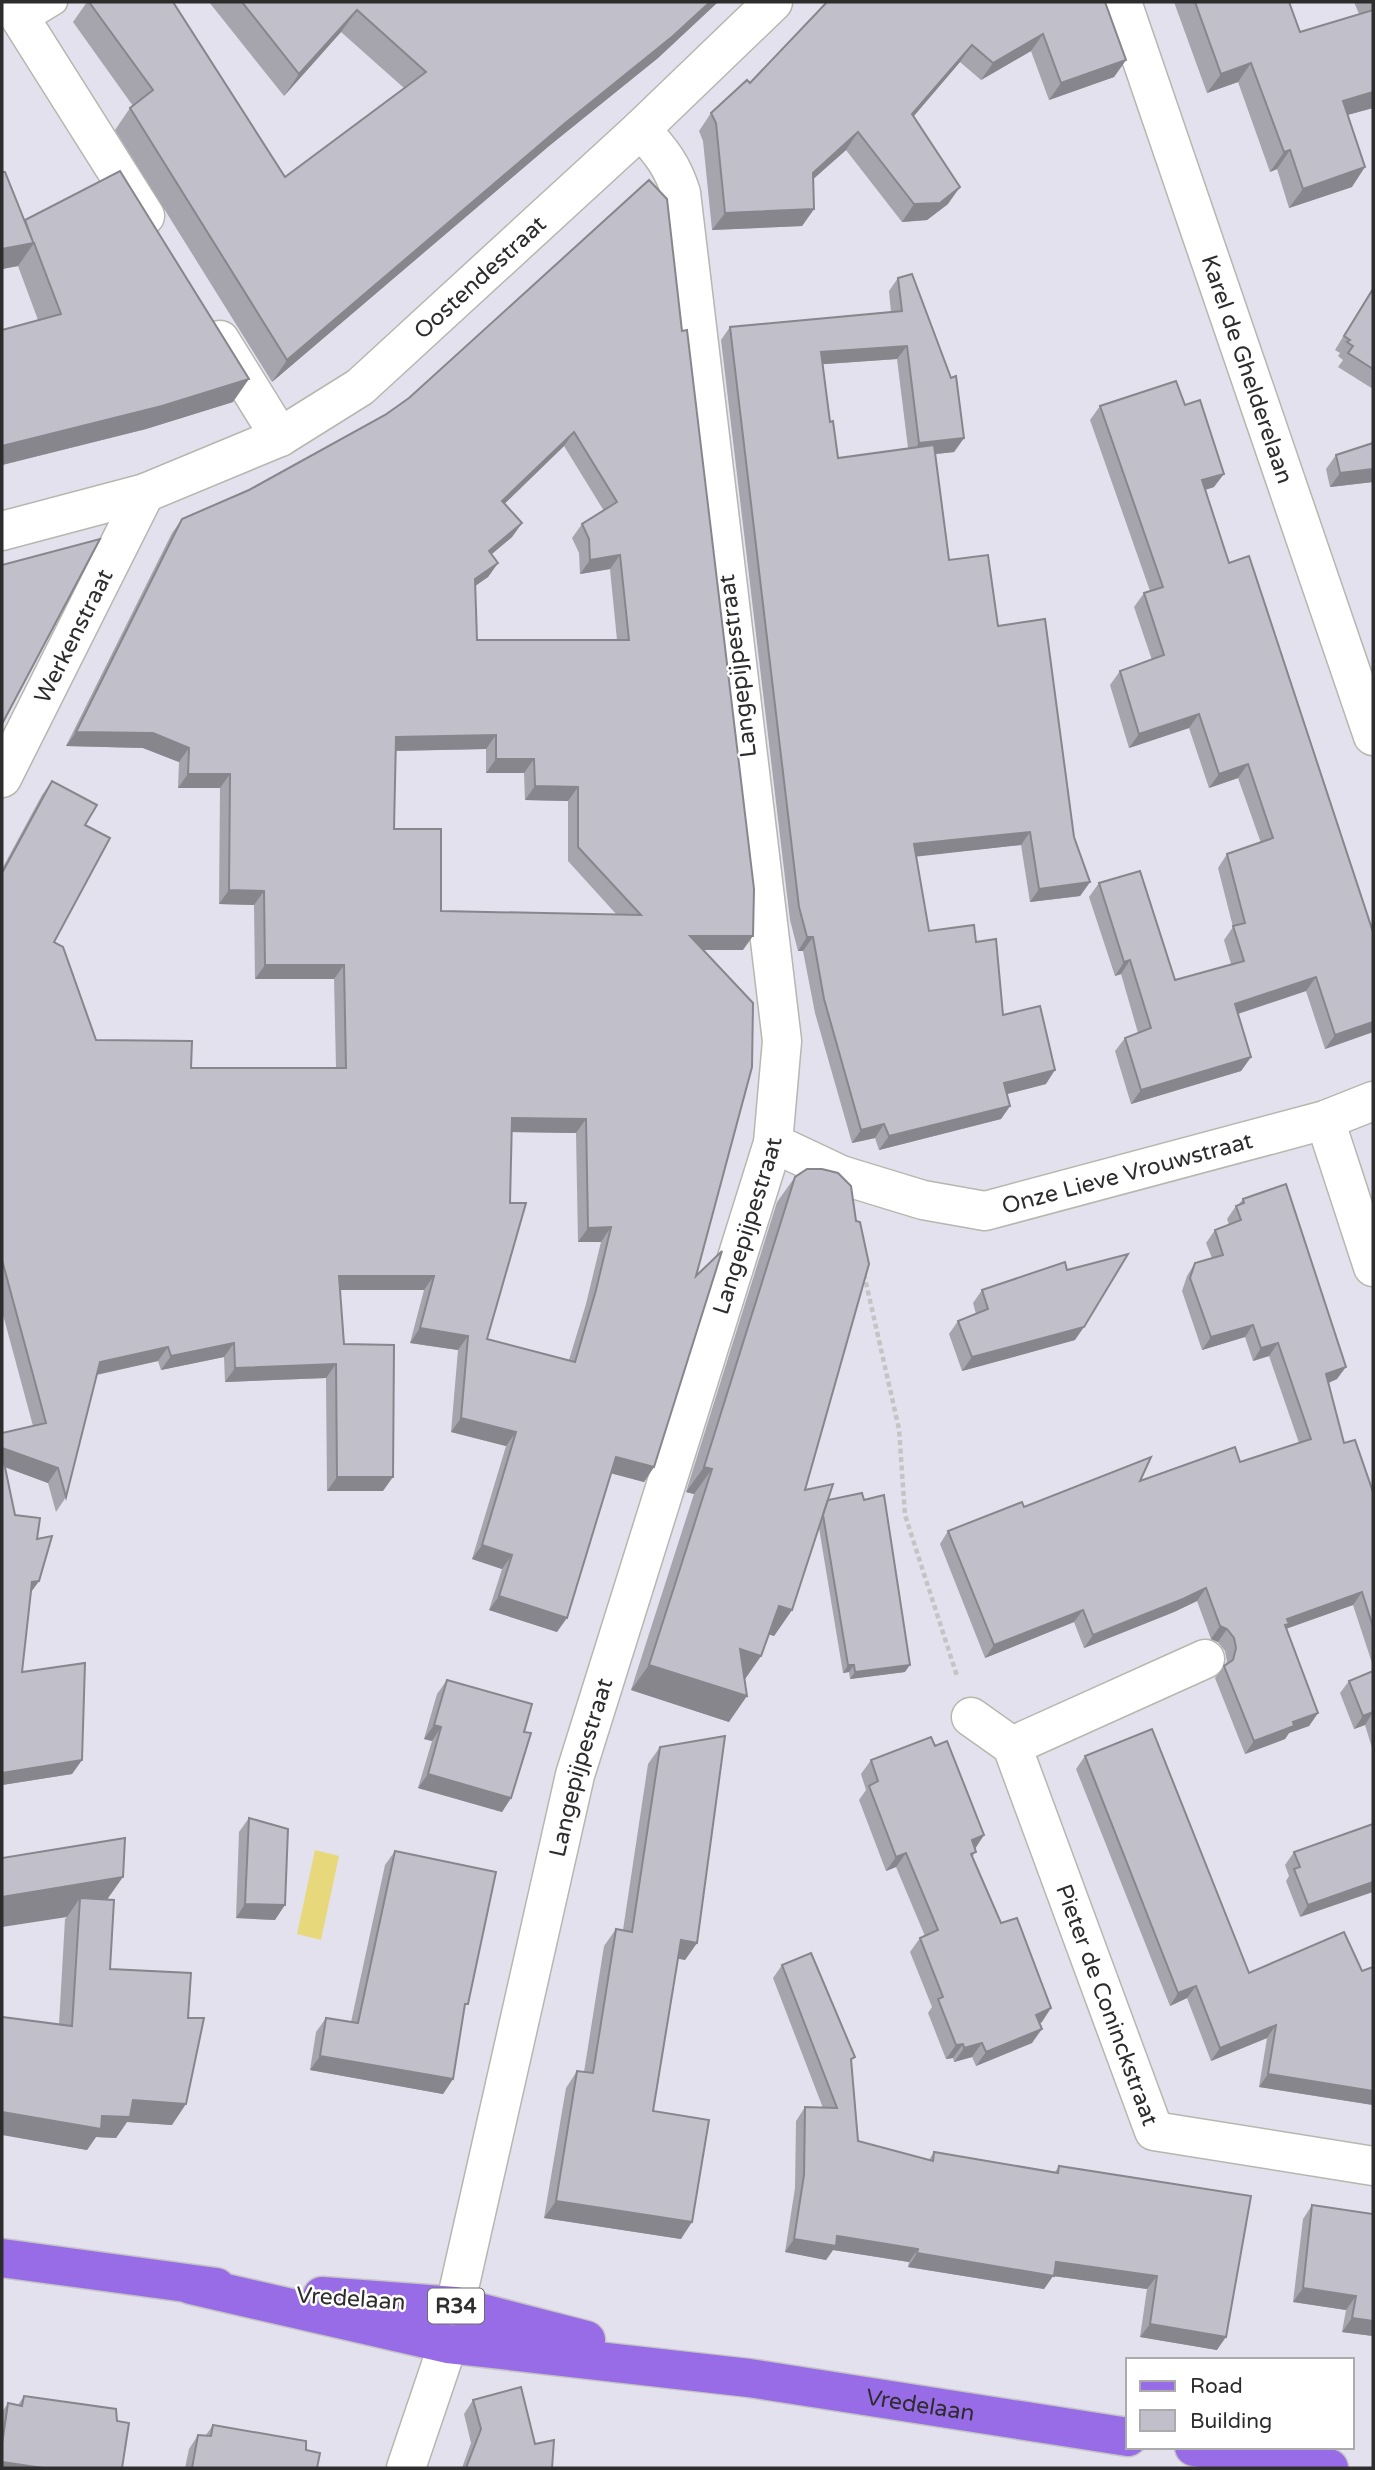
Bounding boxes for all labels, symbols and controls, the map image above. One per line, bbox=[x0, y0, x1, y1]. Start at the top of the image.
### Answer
street label: Oostendestraat bbox=[409, 210, 552, 345]
street label: Karel de Ghelderelaan bbox=[1195, 251, 1299, 488]
street label: Werkenstraat bbox=[29, 564, 120, 708]
street label: Langepijpestraat bbox=[713, 573, 763, 759]
street label: Onze Lieve Vrouwstraat bbox=[999, 1127, 1256, 1221]
street label: Langepijpestraat bbox=[707, 1136, 788, 1318]
street label: Langepijpestraat bbox=[544, 1675, 620, 1860]
street label: Pieter de Coninckstraat bbox=[1049, 1881, 1164, 2130]
street label: Vredelaan bbox=[295, 2281, 407, 2317]
road number: R34 bbox=[428, 2288, 484, 2324]
legend bbox=[1126, 2358, 1354, 2449]
text: Road bbox=[1190, 2374, 1243, 2399]
street label: Vredelaan bbox=[864, 2383, 976, 2428]
text: Building bbox=[1190, 2409, 1272, 2434]

